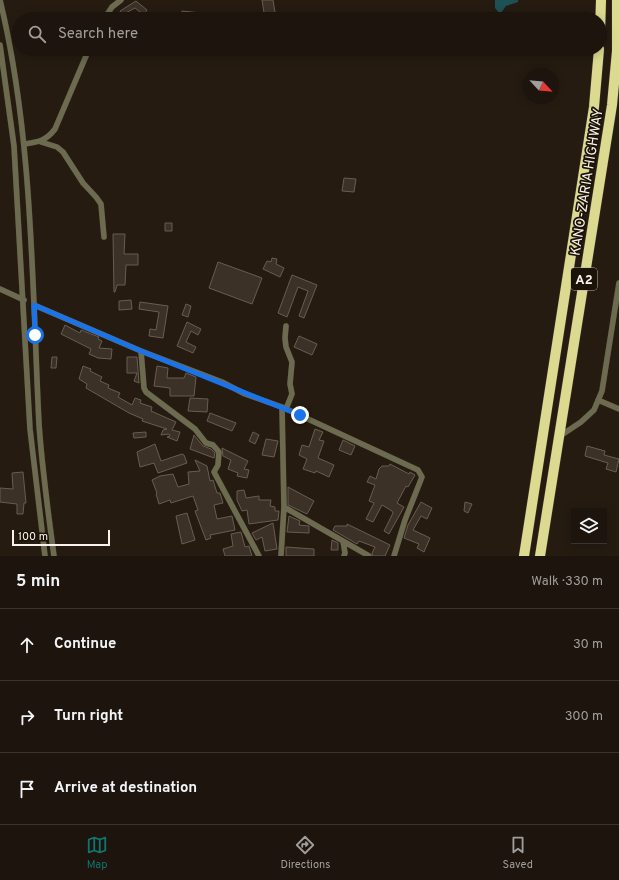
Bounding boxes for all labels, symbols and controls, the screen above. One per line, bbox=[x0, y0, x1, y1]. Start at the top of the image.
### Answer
search box bbox=[12, 12, 607, 56]
icon: search bbox=[26, 23, 48, 45]
text: Search here bbox=[58, 25, 138, 44]
north arrow bbox=[523, 68, 559, 104]
street label: KANO-ZARIA HIGHWAY bbox=[567, 107, 608, 257]
road number: A2 bbox=[571, 268, 597, 290]
route start bbox=[26, 326, 44, 344]
route end bbox=[291, 406, 309, 424]
map controls bbox=[571, 508, 607, 544]
button: layers bbox=[571, 508, 607, 544]
scale bar bbox=[12, 528, 110, 547]
text: 100 m bbox=[18, 530, 48, 544]
text: 5 min bbox=[16, 571, 60, 593]
text: Walk · 330 m bbox=[531, 574, 603, 590]
icon: ahead bbox=[16, 634, 38, 656]
text: Continue bbox=[54, 635, 116, 654]
text: 30 m bbox=[573, 637, 603, 653]
icon: right bbox=[16, 706, 38, 728]
text: Turn right bbox=[54, 707, 123, 726]
text: 300 m bbox=[565, 709, 603, 725]
icon: arrive bbox=[16, 778, 38, 800]
text: Arrive at destination bbox=[54, 779, 197, 798]
tab: Map bbox=[86, 834, 108, 872]
tab: Directions bbox=[280, 834, 330, 872]
tab: Saved bbox=[503, 834, 533, 872]

